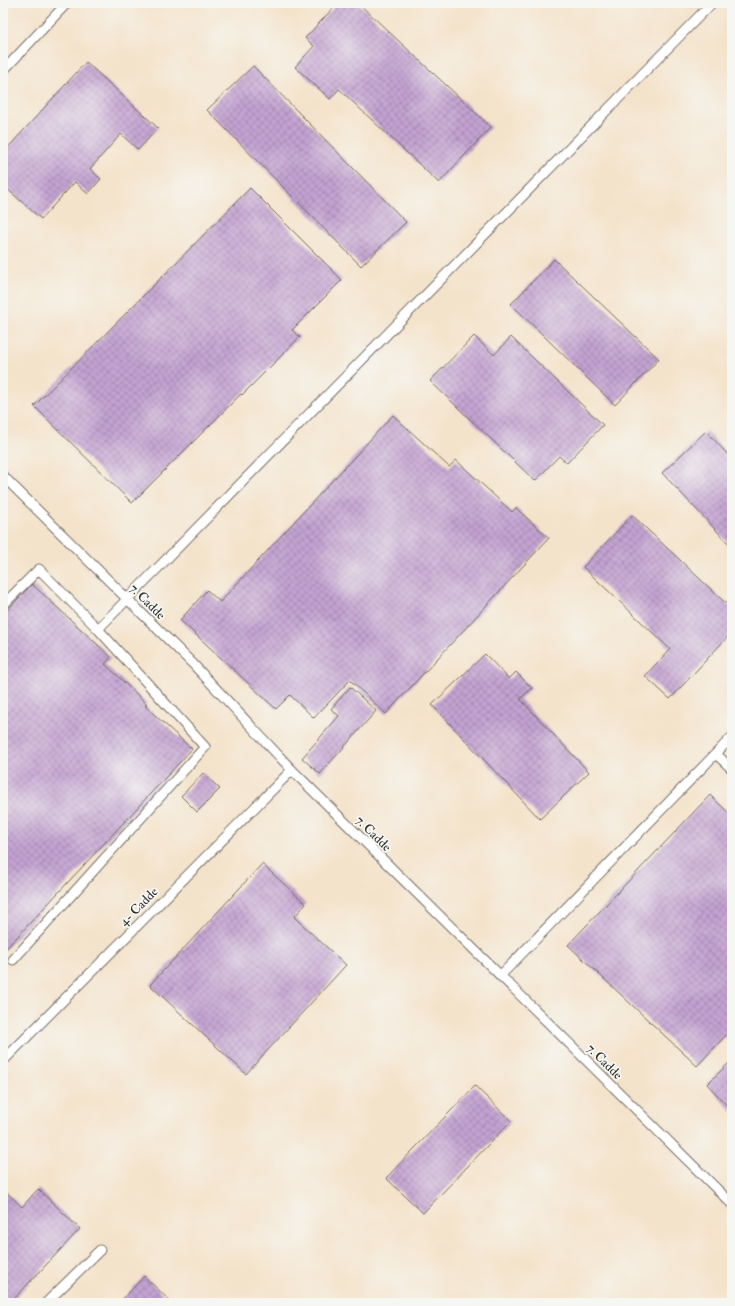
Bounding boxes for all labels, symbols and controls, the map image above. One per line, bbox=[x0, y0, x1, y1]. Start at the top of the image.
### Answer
street label: 7. Cadde bbox=[126, 580, 169, 623]
street label: 7. Cadde bbox=[352, 812, 395, 855]
street label: 4- Cadde bbox=[116, 884, 162, 929]
street label: 7. Cadde bbox=[583, 1040, 626, 1083]

